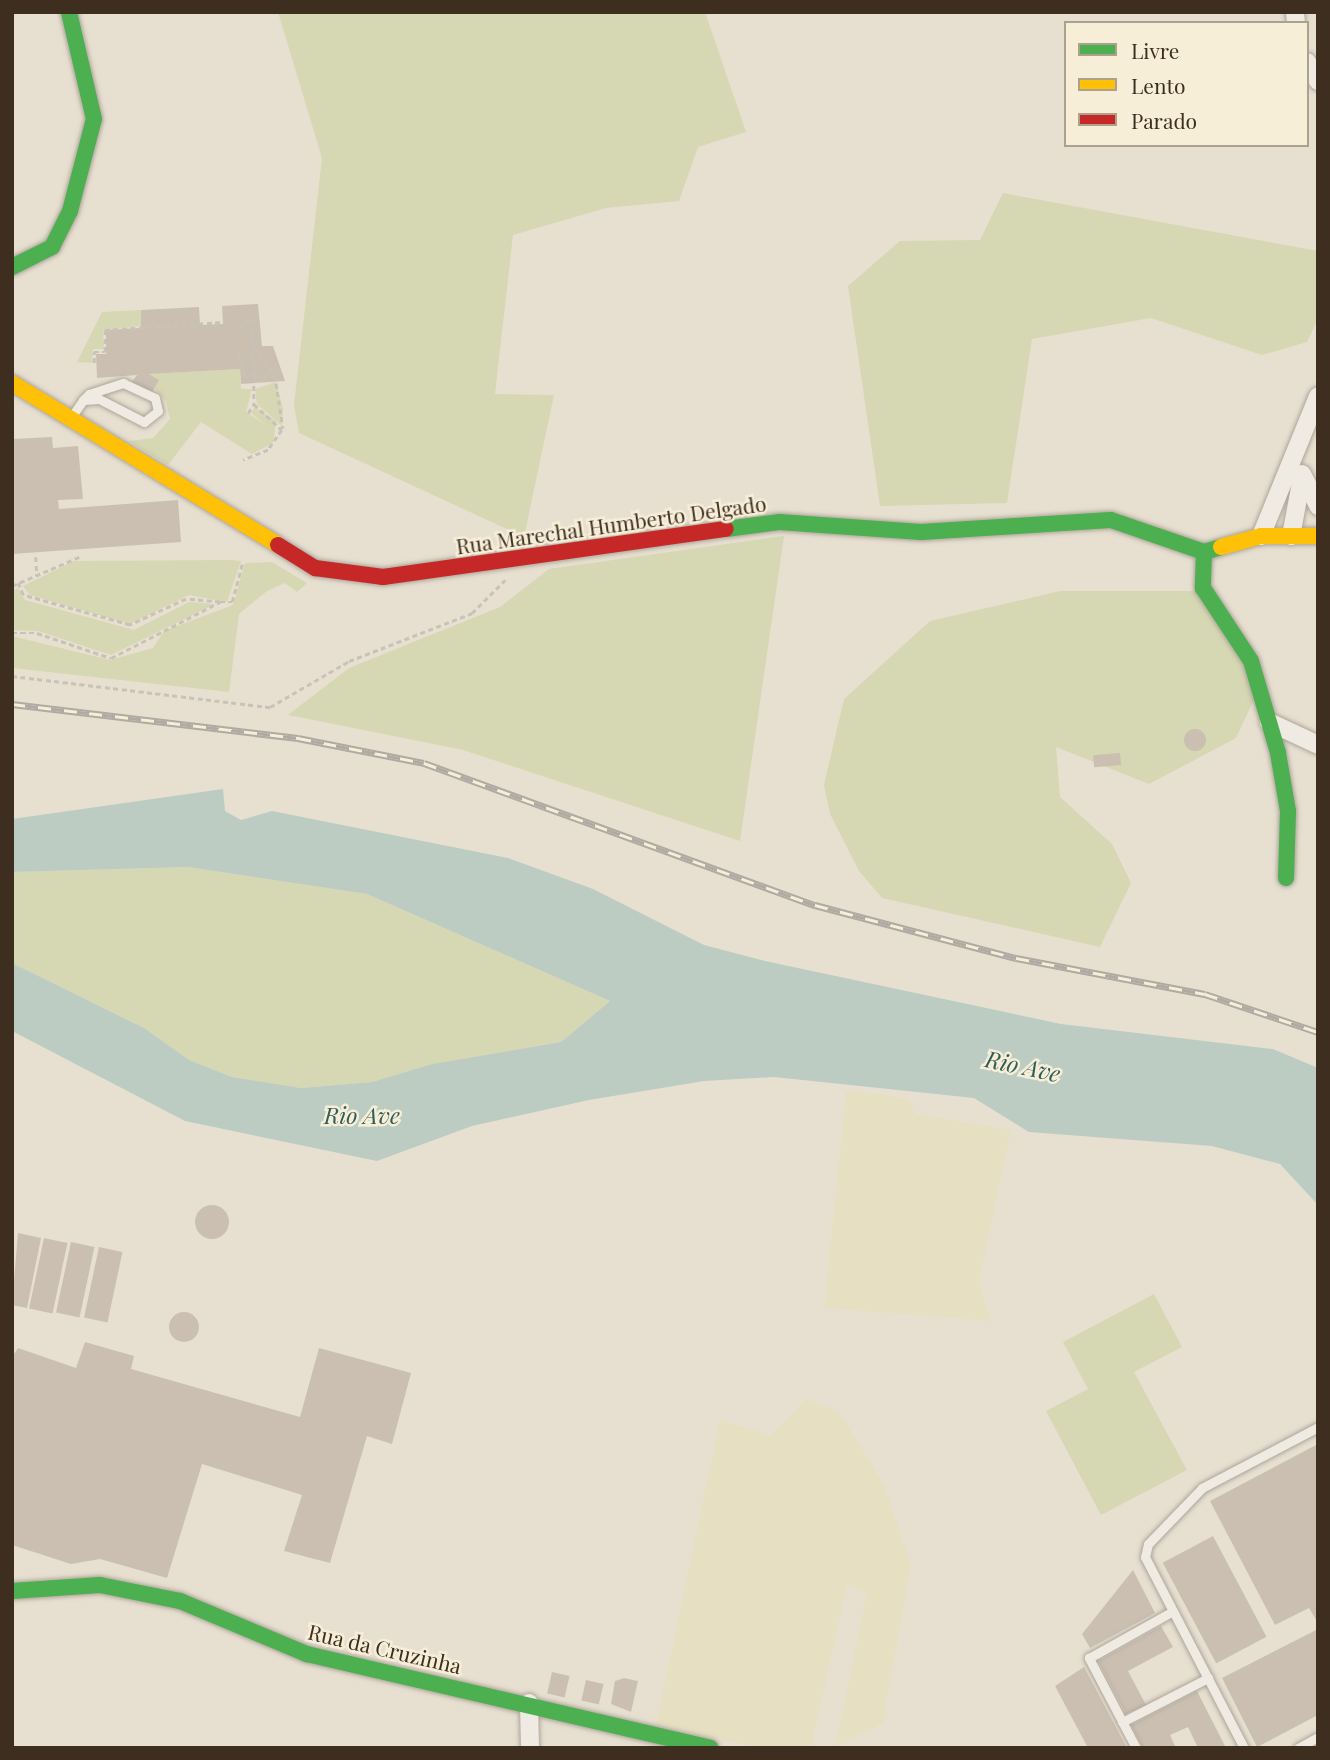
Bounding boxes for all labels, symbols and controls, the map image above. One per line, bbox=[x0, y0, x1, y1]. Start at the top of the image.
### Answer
legend bbox=[1064, 21, 1309, 147]
text: Livre bbox=[1131, 36, 1179, 64]
text: Lento bbox=[1131, 71, 1185, 99]
text: Parado bbox=[1131, 106, 1197, 134]
street label: Rua Marechal Humberto Delgado bbox=[454, 490, 768, 558]
water label: Rio Ave bbox=[983, 1045, 1063, 1087]
water label: Rio Ave bbox=[324, 1101, 400, 1129]
street label: Rua da Cruzinha bbox=[306, 1618, 464, 1678]

